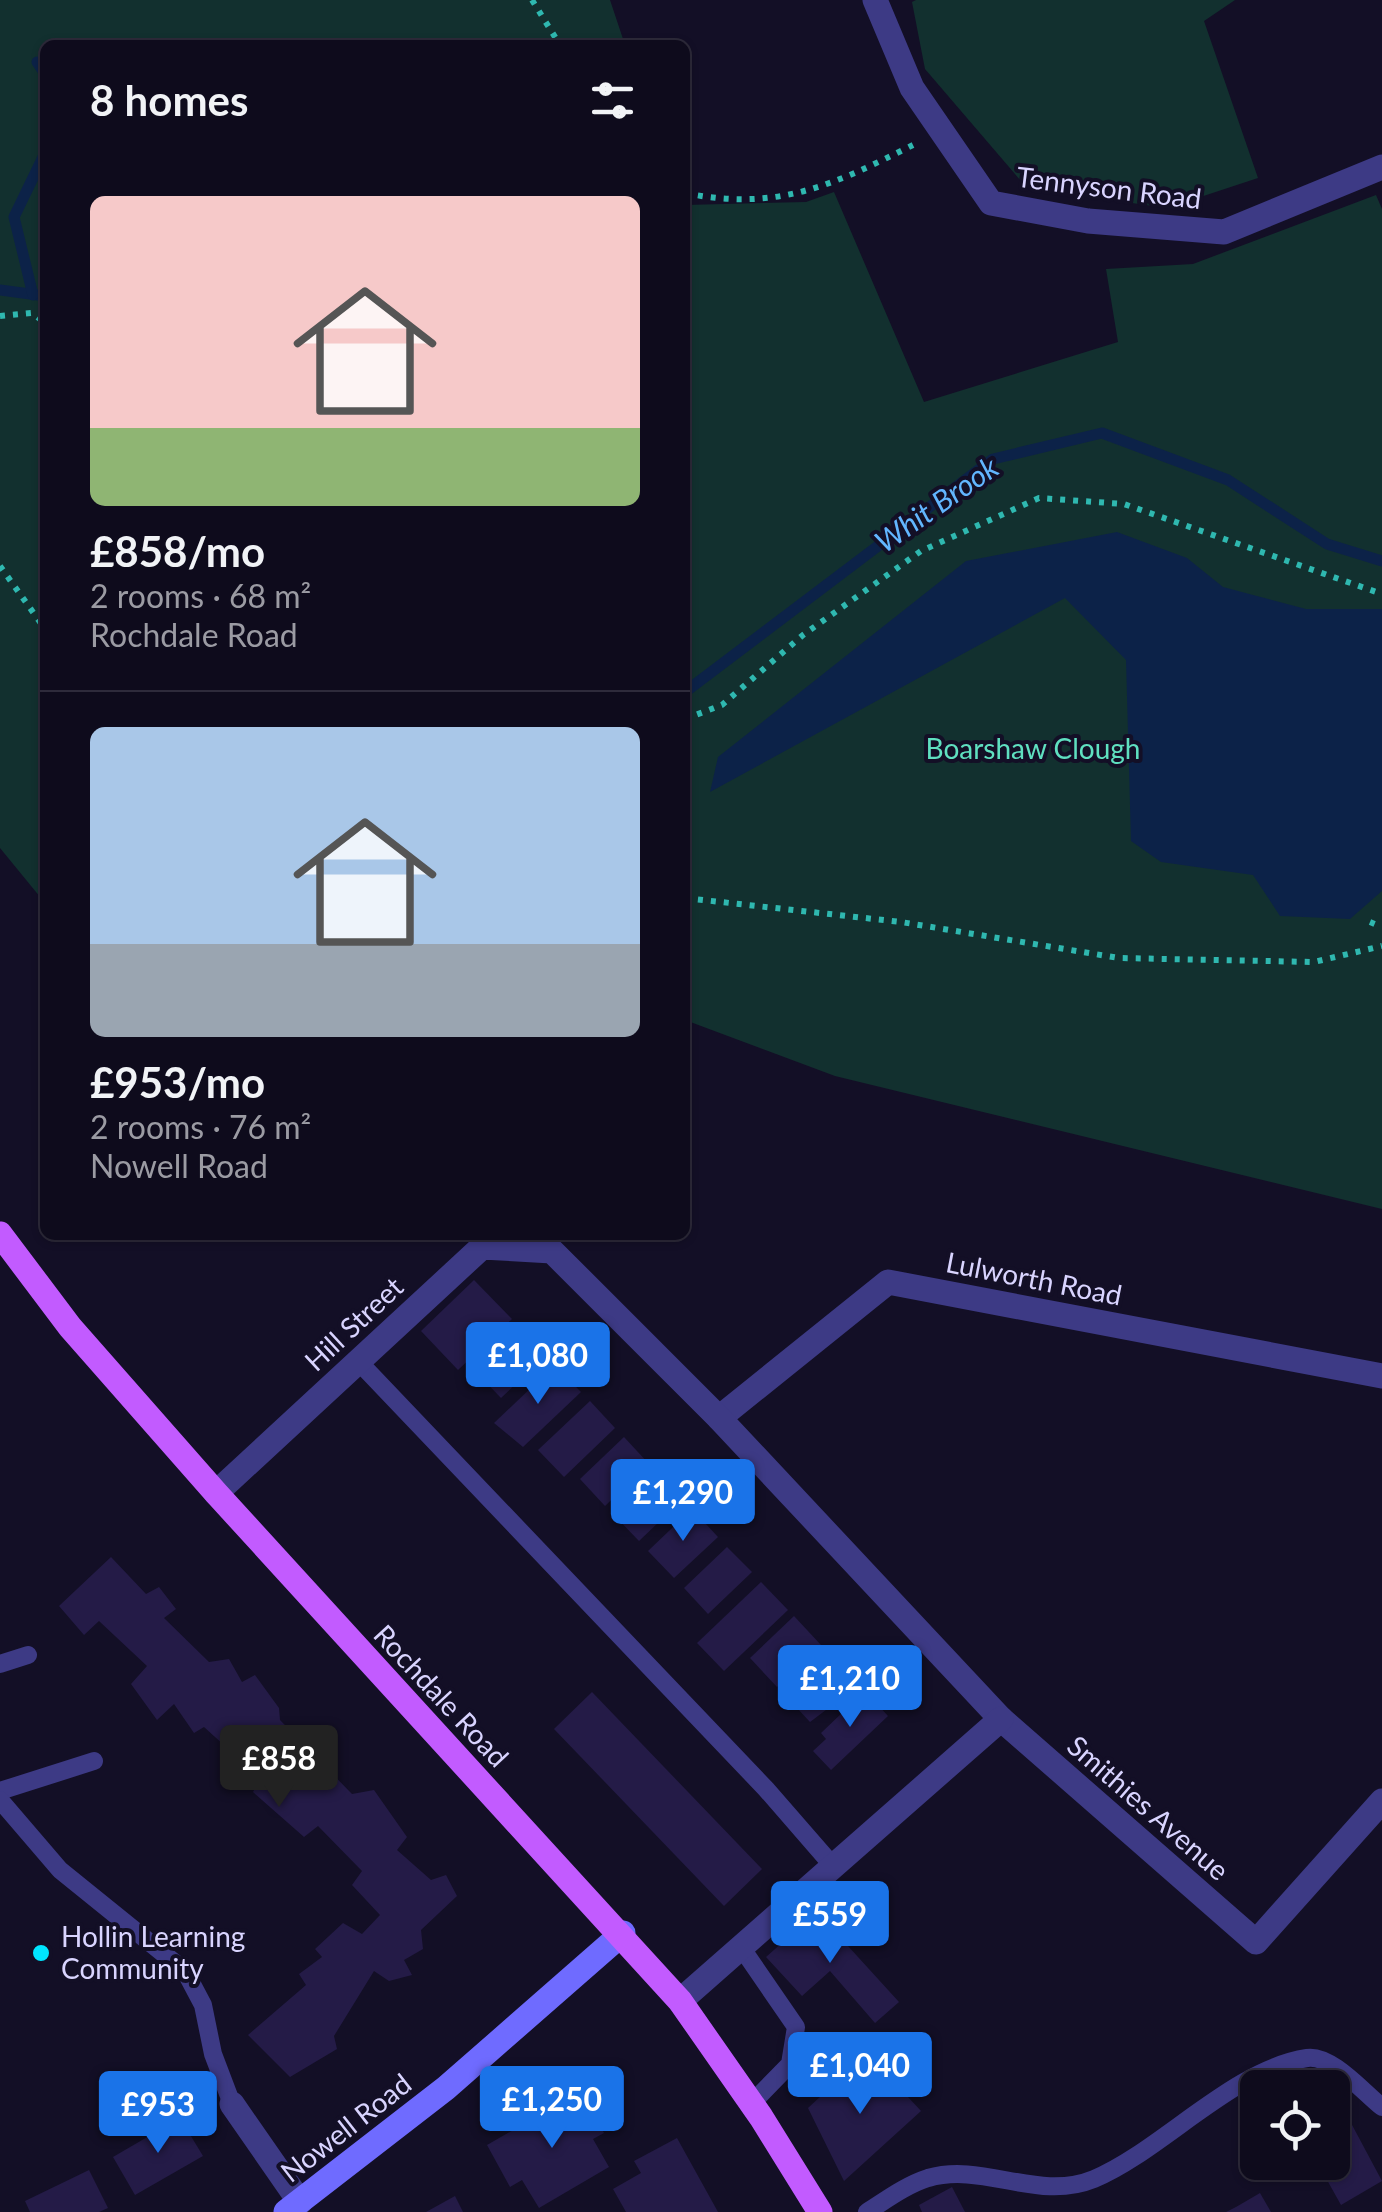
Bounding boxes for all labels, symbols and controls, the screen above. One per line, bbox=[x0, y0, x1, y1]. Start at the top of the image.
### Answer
icon: filters bbox=[585, 73, 640, 128]
text: 8 homes bbox=[90, 75, 248, 125]
street label: Tennyson Road bbox=[1015, 159, 1203, 215]
icon: home bbox=[275, 261, 455, 441]
water label: Whit Brook bbox=[867, 447, 1005, 559]
text: £858/mo bbox=[90, 526, 265, 576]
text: 2 rooms · 68 m² bbox=[90, 576, 311, 615]
text: Rochdale Road bbox=[90, 615, 298, 654]
park label: Boarshaw Clough bbox=[926, 731, 1140, 765]
icon: home bbox=[275, 792, 455, 972]
text: £953/mo bbox=[90, 1057, 265, 1107]
text: 2 rooms · 76 m² bbox=[90, 1107, 311, 1146]
text: Nowell Road bbox=[90, 1146, 268, 1185]
street label: Lulworth Road bbox=[943, 1244, 1125, 1312]
street label: Hill Street bbox=[297, 1269, 410, 1377]
pin: £1,080 bbox=[457, 1322, 619, 1407]
text: £1,080 bbox=[488, 1335, 588, 1374]
pin: £1,290 bbox=[602, 1459, 764, 1544]
text: £1,290 bbox=[633, 1472, 733, 1511]
street label: Rochdale Road bbox=[367, 1617, 516, 1773]
pin: £1,210 bbox=[769, 1645, 931, 1730]
text: £1,210 bbox=[800, 1658, 900, 1697]
pin: £858 bbox=[220, 1725, 338, 1810]
street label: Smithies Avenue bbox=[1061, 1728, 1236, 1887]
text: £858 bbox=[242, 1738, 316, 1777]
pin: £559 bbox=[771, 1881, 889, 1966]
text: £559 bbox=[793, 1894, 867, 1933]
place label: Hollin Learning Community bbox=[61, 1919, 245, 1985]
marker: Hollin Learning Community bbox=[30, 1942, 52, 1964]
pin: £1,040 bbox=[779, 2032, 941, 2117]
text: £1,040 bbox=[810, 2045, 910, 2084]
street label: Nowell Road bbox=[274, 2066, 417, 2189]
pin: £1,250 bbox=[471, 2066, 633, 2151]
map controls bbox=[1240, 2070, 1350, 2180]
button: locate bbox=[1240, 2070, 1350, 2180]
pin: £953 bbox=[99, 2071, 217, 2156]
text: £1,250 bbox=[502, 2079, 602, 2118]
text: £953 bbox=[121, 2084, 195, 2123]

